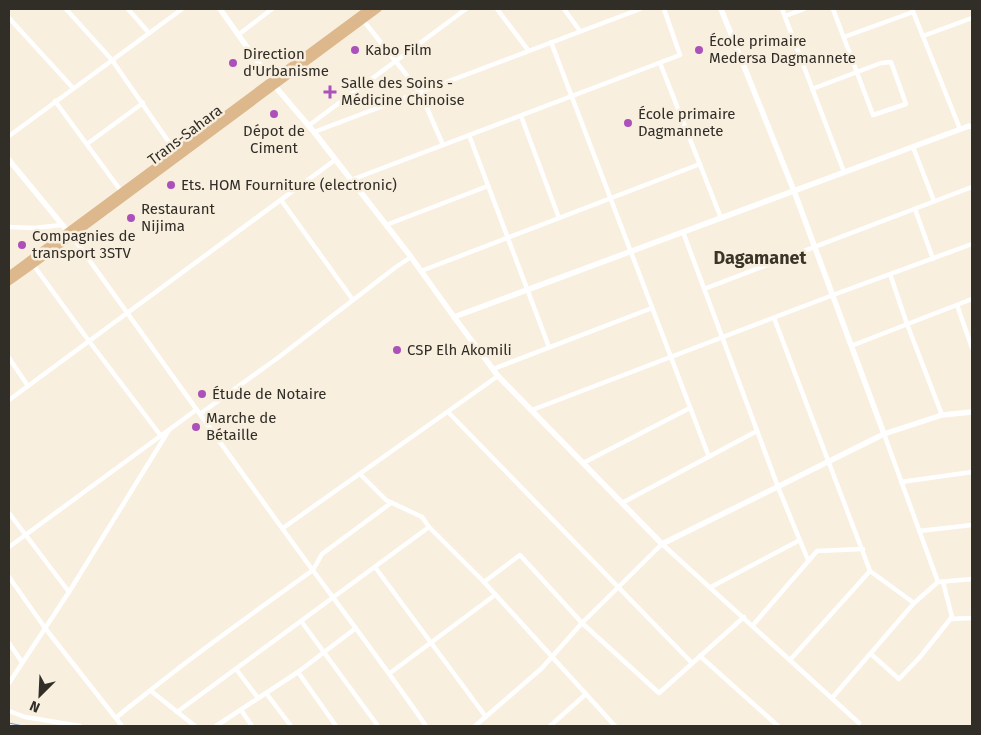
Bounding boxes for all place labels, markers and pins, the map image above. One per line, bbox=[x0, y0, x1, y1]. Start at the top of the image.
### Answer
place label: École primaire Medersa Dagmannete bbox=[709, 32, 856, 67]
place label: Kabo Film bbox=[365, 41, 432, 59]
marker: Kabo Film bbox=[349, 44, 361, 56]
marker: École primaire Medersa Dagmannete bbox=[693, 44, 705, 56]
place label: Direction d'Urbanisme bbox=[243, 45, 329, 80]
marker: Direction d'Urbanisme bbox=[227, 57, 239, 69]
place label: Salle des Soins - Médicine Chinoise bbox=[341, 74, 465, 109]
marker: Salle des Soins - Médicine Chinoise bbox=[323, 85, 337, 99]
place label: École primaire Dagmannete bbox=[638, 105, 736, 140]
marker: Dépot de Ciment bbox=[268, 108, 280, 120]
marker: École primaire Dagmannete bbox=[622, 117, 634, 129]
place label: Dépot de Ciment bbox=[243, 122, 305, 157]
place label: Ets. HOM Fourniture (electronic) bbox=[181, 176, 397, 194]
marker: Ets. HOM Fourniture (electronic) bbox=[165, 179, 177, 191]
place label: Restaurant Nijima bbox=[141, 200, 215, 235]
marker: Restaurant Nijima bbox=[125, 212, 137, 224]
place label: Compagnies de transport 3STV bbox=[32, 227, 136, 262]
marker: Compagnies de transport 3STV bbox=[16, 239, 28, 251]
place label: CSP Elh Akomili bbox=[407, 341, 512, 359]
marker: CSP Elh Akomili bbox=[391, 344, 403, 356]
place label: Étude de Notaire bbox=[212, 385, 326, 403]
marker: Étude de Notaire bbox=[196, 388, 208, 400]
place label: Marche de Bétaille bbox=[206, 409, 276, 444]
marker: Marche de Bétaille bbox=[190, 421, 202, 433]

